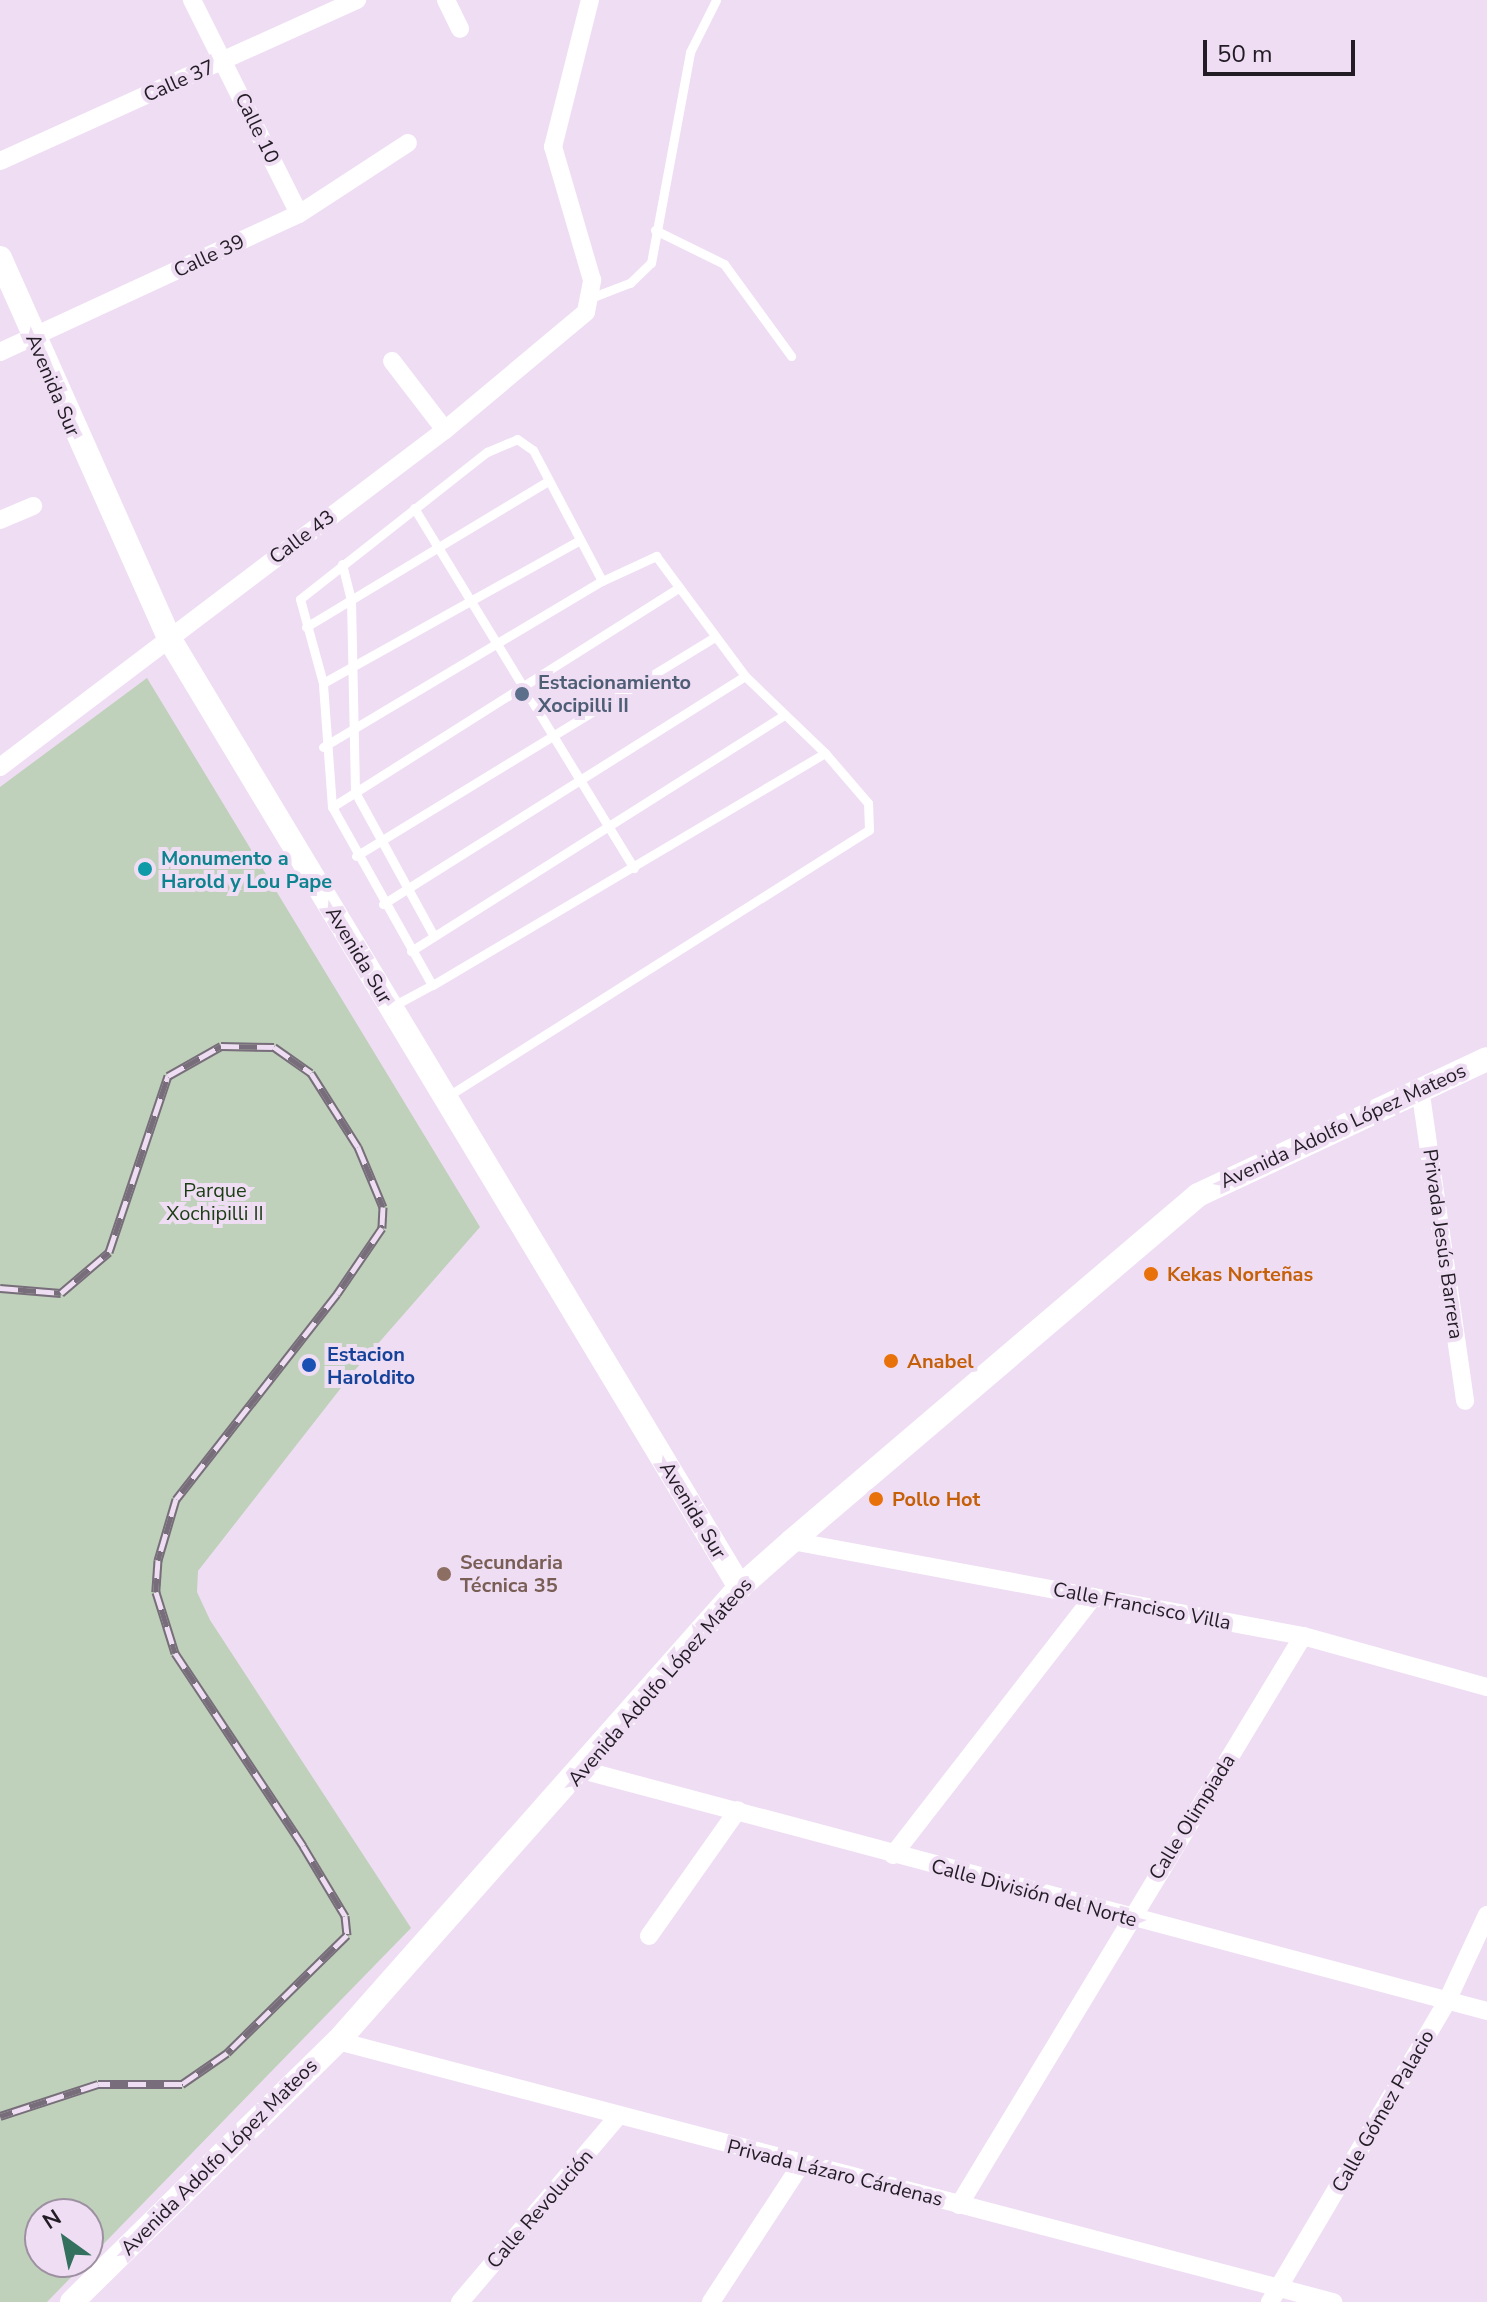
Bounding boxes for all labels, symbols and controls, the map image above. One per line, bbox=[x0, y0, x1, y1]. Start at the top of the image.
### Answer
scale bar bbox=[1207, 24, 1359, 74]
text: 50 m bbox=[1217, 38, 1273, 70]
street label: Calle 37 bbox=[140, 55, 218, 107]
street label: Calle 10 bbox=[230, 89, 284, 167]
street label: Calle 39 bbox=[170, 229, 248, 283]
street label: Avenida Sur bbox=[21, 330, 85, 440]
street label: Calle 43 bbox=[265, 505, 339, 569]
place label: Estacionamiento Xocipilli II bbox=[538, 670, 691, 717]
marker: Estacionamiento Xocipilli II bbox=[513, 685, 531, 703]
place label: Monumento a Harold y Lou Pape bbox=[161, 846, 332, 893]
marker: Monumento a Harold y Lou Pape bbox=[136, 860, 154, 878]
street label: Avenida Sur bbox=[321, 902, 397, 1008]
street label: Avenida Adolfo López Mateos bbox=[1216, 1058, 1470, 1194]
street label: Privada Jesús Barrera bbox=[1418, 1147, 1468, 1341]
park label: Parque Xochipilli II bbox=[166, 1179, 264, 1226]
place label: Kekas Norteñas bbox=[1167, 1262, 1313, 1286]
marker: Kekas Norteñas bbox=[1142, 1265, 1160, 1283]
place label: Estacion Haroldito bbox=[327, 1342, 415, 1389]
place label: Anabel bbox=[907, 1349, 974, 1373]
marker: Anabel bbox=[882, 1352, 900, 1370]
marker: Estacion Haroldito bbox=[298, 1354, 320, 1376]
street label: Avenida Sur bbox=[655, 1457, 731, 1563]
place label: Pollo Hot bbox=[892, 1487, 980, 1511]
marker: Pollo Hot bbox=[867, 1490, 885, 1508]
place label: Secundaria Técnica 35 bbox=[460, 1550, 563, 1597]
marker: Secundaria Técnica 35 bbox=[435, 1565, 453, 1583]
street label: Avenida Adolfo López Mateos bbox=[563, 1573, 757, 1791]
street label: Calle Francisco Villa bbox=[1051, 1577, 1233, 1635]
street label: Calle Olimpiada bbox=[1144, 1750, 1240, 1884]
street label: Calle División del Norte bbox=[928, 1854, 1140, 1932]
street label: Calle Gómez Palacio bbox=[1327, 2026, 1439, 2196]
street label: Avenida Adolfo López Mateos bbox=[116, 2054, 322, 2260]
street label: Privada Lázaro Cárdenas bbox=[725, 2135, 945, 2211]
street label: Calle Revolución bbox=[482, 2145, 598, 2273]
north arrow bbox=[24, 2198, 104, 2278]
text: N bbox=[37, 2202, 67, 2237]

